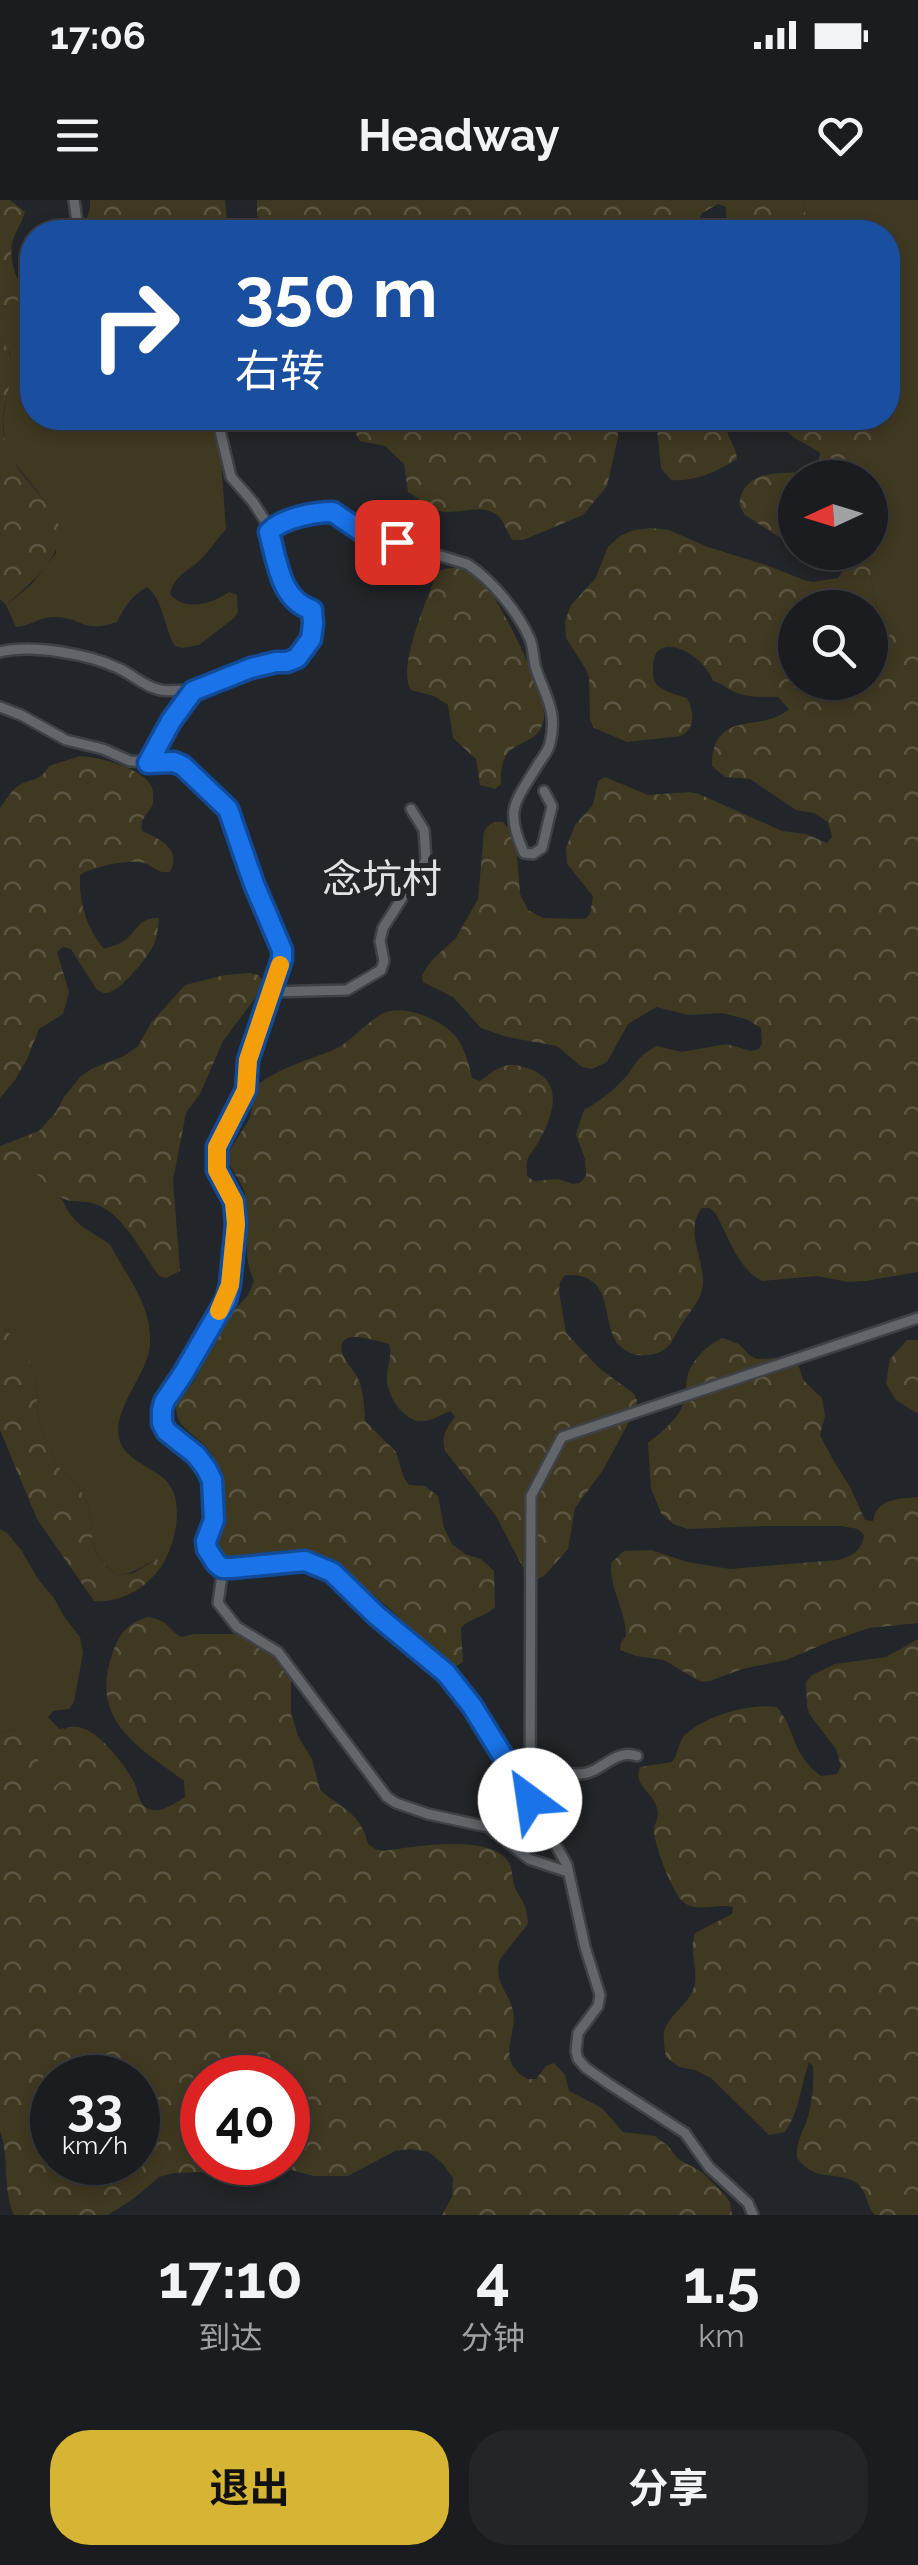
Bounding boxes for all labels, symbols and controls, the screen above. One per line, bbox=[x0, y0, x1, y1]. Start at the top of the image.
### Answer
text: 17:06 bbox=[50, 13, 146, 58]
icon: menu bbox=[50, 108, 105, 163]
icon: heart bbox=[813, 108, 868, 163]
text: Headway bbox=[358, 109, 560, 162]
text: 350 m bbox=[235, 251, 438, 333]
icon: right bbox=[70, 260, 200, 390]
text: 右转 bbox=[235, 345, 325, 398]
north arrow bbox=[778, 460, 888, 570]
map controls bbox=[778, 460, 888, 700]
pin bbox=[355, 500, 440, 585]
icon: arrive bbox=[370, 515, 425, 570]
button: search bbox=[778, 590, 888, 700]
district label: 念坑村 bbox=[322, 855, 442, 902]
position arrow bbox=[478, 1748, 582, 1852]
speed limit sign: 40 bbox=[180, 2055, 310, 2185]
text: 33 bbox=[67, 2078, 123, 2137]
text: km/h bbox=[62, 2130, 128, 2160]
text: 17:10 bbox=[158, 2242, 303, 2312]
text: 4 bbox=[476, 2242, 510, 2312]
text: 1.5 bbox=[683, 2247, 760, 2317]
text: km bbox=[698, 2317, 745, 2354]
text: 到达 bbox=[199, 2319, 263, 2356]
text: 分钟 bbox=[461, 2319, 525, 2356]
button: 退出 bbox=[50, 2430, 449, 2545]
button: 分享 bbox=[469, 2430, 868, 2545]

